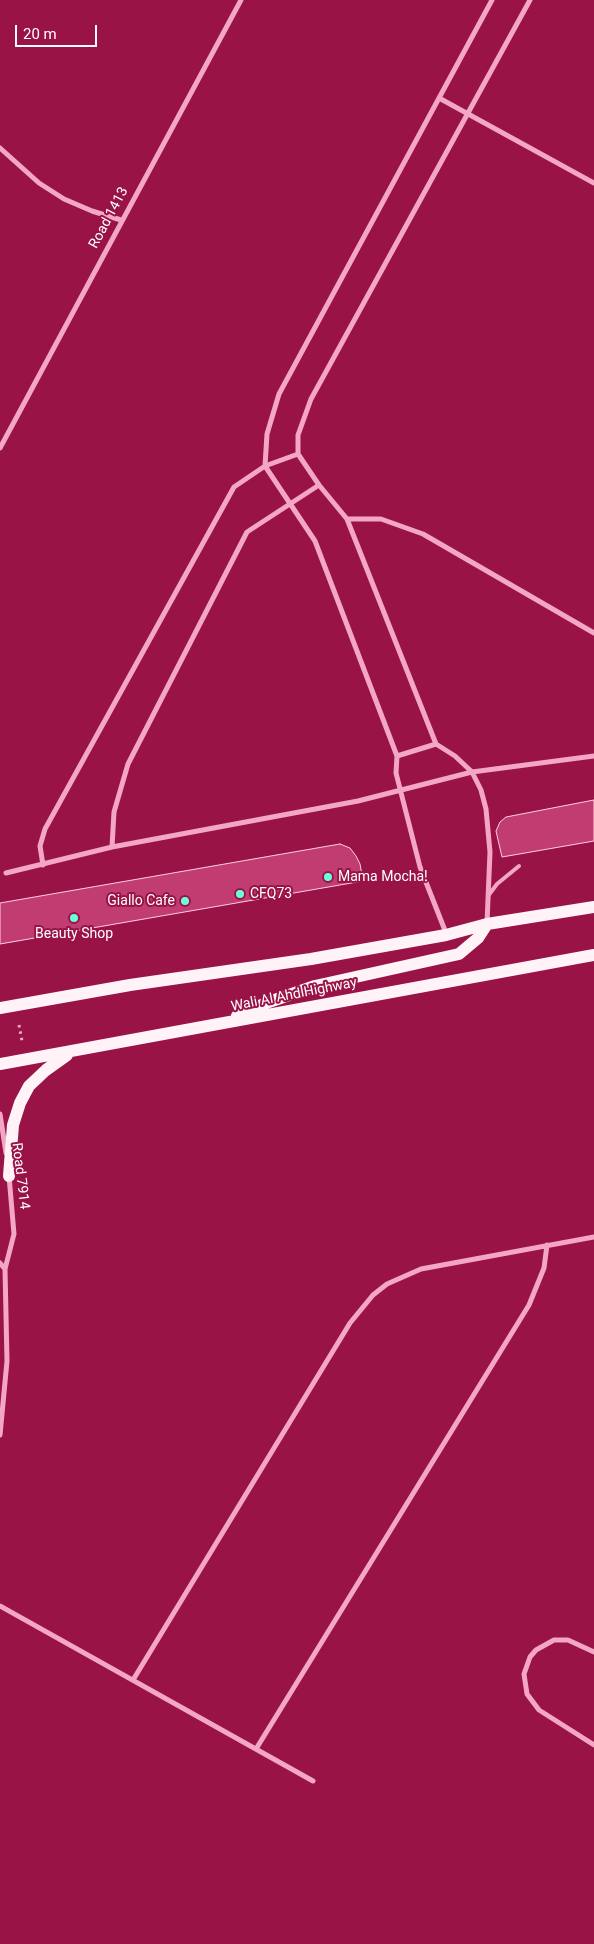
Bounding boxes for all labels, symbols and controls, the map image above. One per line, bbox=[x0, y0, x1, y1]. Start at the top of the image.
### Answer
scale bar bbox=[18, 15, 100, 47]
text: 20 m bbox=[23, 25, 57, 43]
street label: Road 1413 bbox=[86, 184, 132, 252]
place label: Mama Mocha! bbox=[338, 869, 428, 885]
marker: Mama Mocha! bbox=[322, 871, 334, 883]
place label: CFQ73 bbox=[250, 886, 292, 902]
marker: CFQ73 bbox=[234, 888, 246, 900]
place label: Giallo Cafe bbox=[107, 893, 175, 909]
marker: Giallo Cafe bbox=[179, 895, 191, 907]
marker: Beauty Shop bbox=[68, 912, 80, 924]
place label: Beauty Shop bbox=[35, 926, 113, 942]
street label: Wali Al Ahd Highway bbox=[230, 975, 358, 1015]
street label: Road 7914 bbox=[8, 1142, 32, 1210]

